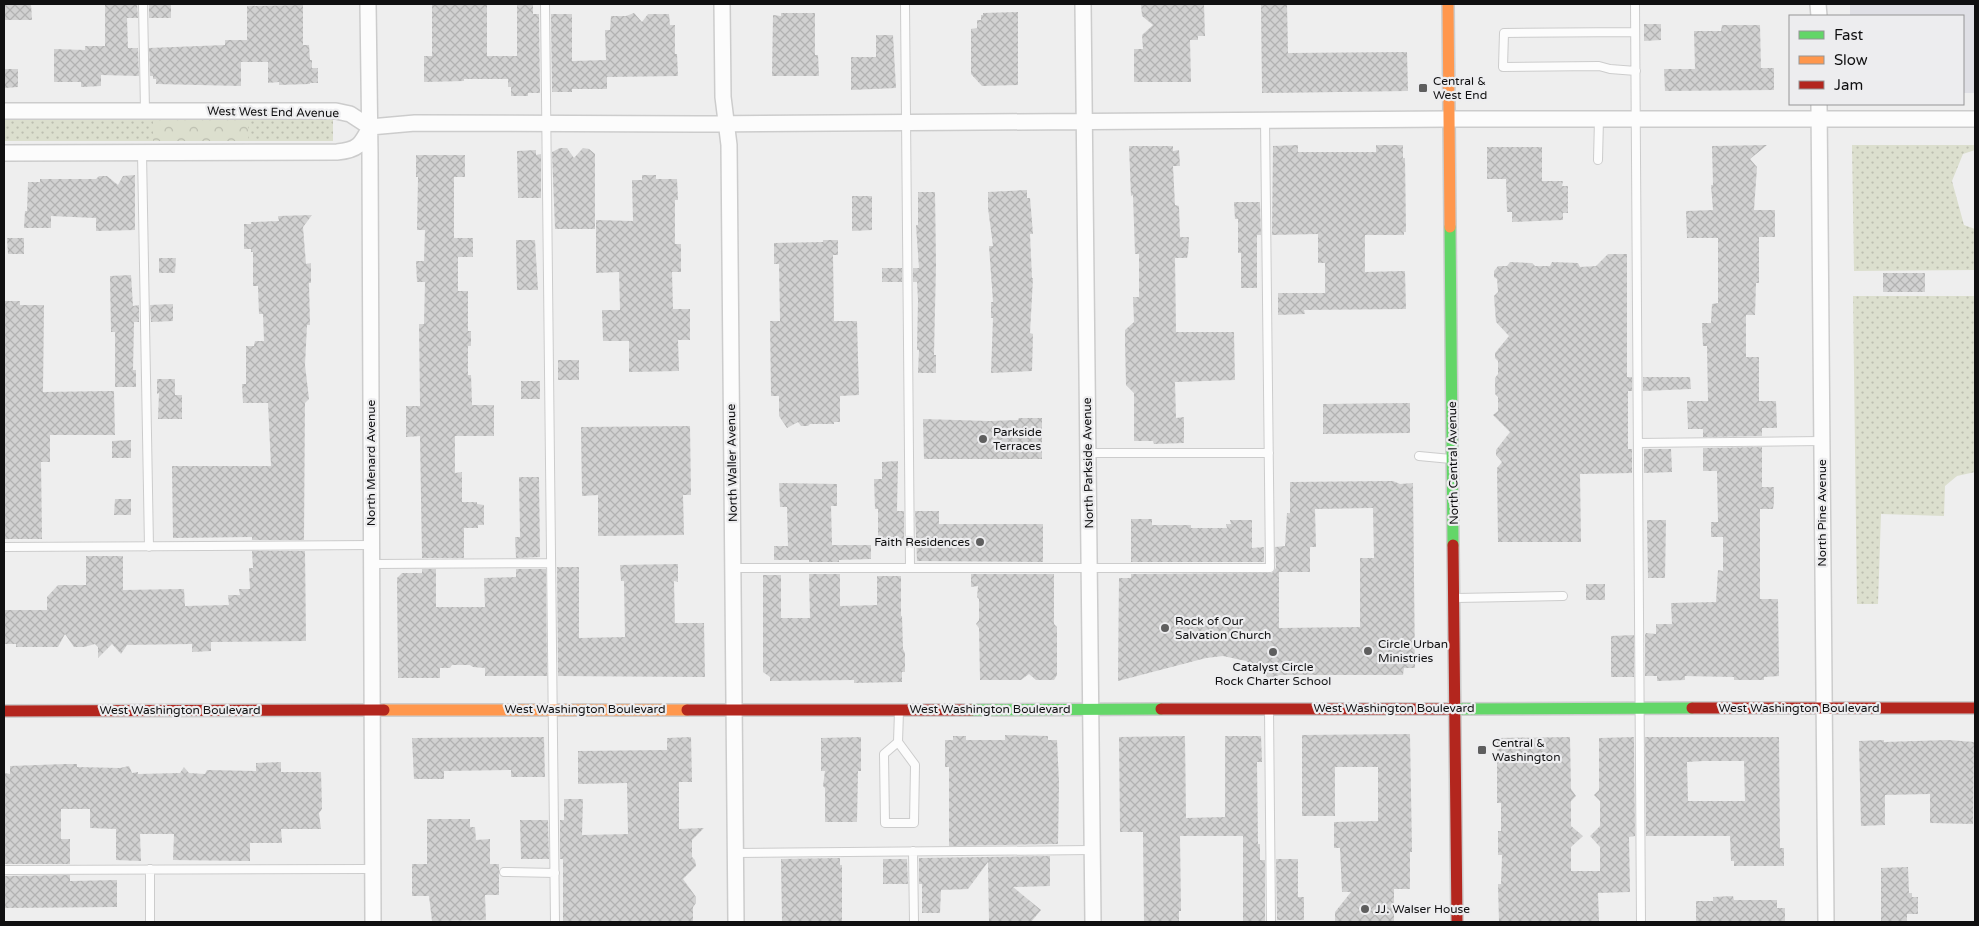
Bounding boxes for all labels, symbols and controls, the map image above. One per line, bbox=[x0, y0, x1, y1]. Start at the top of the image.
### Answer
legend bbox=[1789, 15, 1964, 105]
text: Fast bbox=[1834, 26, 1864, 44]
text: Slow bbox=[1834, 51, 1868, 69]
place label: Central & West End bbox=[1433, 74, 1487, 102]
text: Jam bbox=[1834, 76, 1863, 94]
marker: Central & West End bbox=[1417, 82, 1429, 94]
street label: West West End Avenue bbox=[207, 104, 339, 120]
street label: North Parkside Avenue bbox=[1080, 397, 1096, 529]
street label: North Menard Avenue bbox=[364, 399, 378, 526]
street label: North Central Avenue bbox=[1445, 401, 1461, 525]
street label: North Waller Avenue bbox=[724, 404, 740, 522]
place label: Parkside Terraces bbox=[993, 425, 1042, 453]
marker: Parkside Terraces bbox=[977, 433, 989, 445]
street label: North Pine Avenue bbox=[1815, 459, 1829, 567]
place label: Faith Residences bbox=[874, 535, 970, 549]
marker: Faith Residences bbox=[974, 536, 986, 548]
place label: Rock of Our Salvation Church bbox=[1175, 614, 1271, 642]
marker: Rock of Our Salvation Church bbox=[1159, 622, 1171, 634]
place label: Circle Urban Ministries bbox=[1378, 637, 1448, 665]
marker: Circle Urban Ministries bbox=[1362, 645, 1374, 657]
marker: Catalyst Circle Rock Charter School bbox=[1267, 646, 1279, 658]
place label: Catalyst Circle Rock Charter School bbox=[1215, 660, 1331, 688]
street label: West Washington Boulevard bbox=[1314, 701, 1474, 715]
street label: West Washington Boulevard bbox=[1719, 701, 1879, 715]
street label: West Washington Boulevard bbox=[505, 702, 665, 716]
street label: West Washington Boulevard bbox=[910, 702, 1070, 716]
street label: West Washington Boulevard bbox=[100, 703, 260, 717]
place label: Central & Washington bbox=[1492, 736, 1560, 764]
marker: Central & Washington bbox=[1476, 744, 1488, 756]
place label: JJ. Walser House bbox=[1375, 902, 1470, 916]
marker: JJ. Walser House bbox=[1359, 903, 1371, 915]

